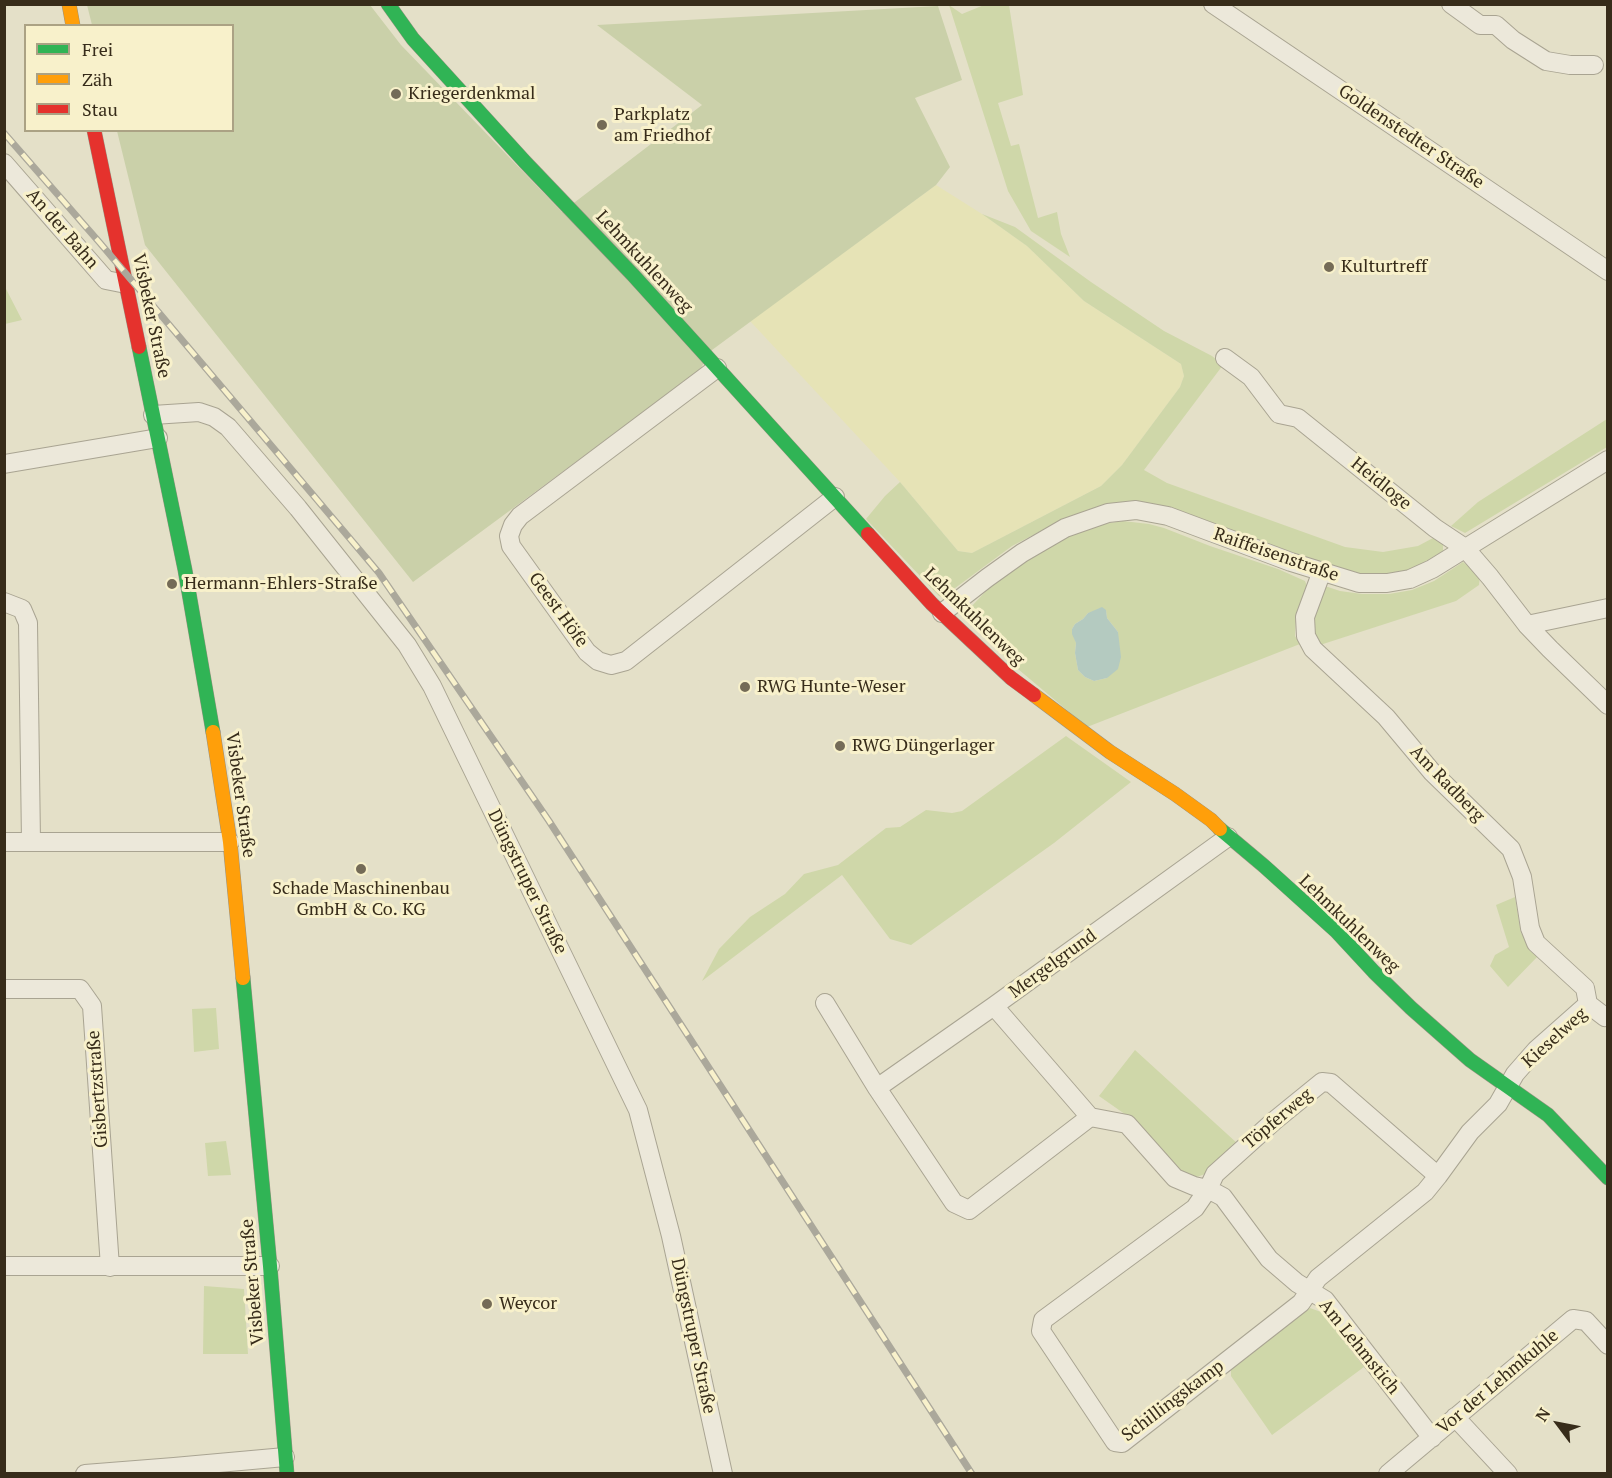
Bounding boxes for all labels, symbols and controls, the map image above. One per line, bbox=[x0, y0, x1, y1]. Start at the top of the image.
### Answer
legend bbox=[24, 24, 234, 132]
text: Frei bbox=[82, 37, 113, 61]
text: Zäh bbox=[82, 67, 113, 91]
street label: Goldenstedter Straße bbox=[1334, 80, 1488, 194]
place label: Kriegerdenkmal bbox=[408, 83, 536, 105]
marker: Kriegerdenkmal bbox=[389, 87, 403, 101]
text: Stau bbox=[82, 97, 118, 121]
place label: Parkplatz am Friedhof bbox=[614, 104, 711, 146]
marker: Parkplatz am Friedhof bbox=[595, 118, 609, 132]
street label: An der Bahn bbox=[21, 185, 103, 273]
street label: Lehmkuhlenweg bbox=[591, 206, 697, 318]
street label: Visbeker Straße bbox=[127, 252, 175, 380]
place label: Kulturtreff bbox=[1341, 256, 1427, 278]
marker: Kulturtreff bbox=[1322, 260, 1336, 274]
street label: Heidloge bbox=[1346, 453, 1416, 515]
street label: Raiffeisenstraße bbox=[1211, 523, 1341, 587]
street label: Lehmkuhlenweg bbox=[919, 563, 1029, 671]
street label: Geest Höfe bbox=[524, 568, 592, 652]
place label: Hermann-Ehlers-Straße bbox=[184, 573, 377, 595]
marker: Hermann-Ehlers-Straße bbox=[165, 577, 179, 591]
place label: RWG Hunte-Weser bbox=[757, 676, 906, 698]
marker: RWG Hunte-Weser bbox=[738, 680, 752, 694]
street label: Visbeker Straße bbox=[220, 731, 260, 859]
place label: RWG Düngerlager bbox=[852, 735, 995, 757]
marker: RWG Düngerlager bbox=[833, 739, 847, 753]
street label: Am Radberg bbox=[1405, 741, 1489, 827]
street label: Düngstruper Straße bbox=[483, 806, 571, 958]
marker: Schade Maschinenbau GmbH & Co. KG bbox=[354, 862, 368, 876]
street label: Lehmkuhlenweg bbox=[1294, 870, 1404, 978]
place label: Schade Maschinenbau GmbH & Co. KG bbox=[272, 878, 450, 920]
street label: Mergelgrund bbox=[1005, 925, 1101, 1003]
street label: Kieselweg bbox=[1518, 1003, 1592, 1073]
street label: Gisbertzstraße bbox=[83, 1029, 113, 1149]
street label: Töpferweg bbox=[1239, 1084, 1317, 1154]
street label: Visbeker Straße bbox=[237, 1218, 269, 1346]
street label: Düngstruper Straße bbox=[666, 1256, 720, 1416]
place label: Weycor bbox=[499, 1293, 557, 1315]
street label: Am Lehmstich bbox=[1314, 1295, 1404, 1399]
marker: Weycor bbox=[480, 1297, 494, 1311]
street label: Vor der Lehmkuhle bbox=[1433, 1325, 1563, 1439]
street label: Schillingskamp bbox=[1118, 1356, 1228, 1446]
north arrow bbox=[1528, 1394, 1588, 1454]
text: N bbox=[1530, 1403, 1555, 1425]

